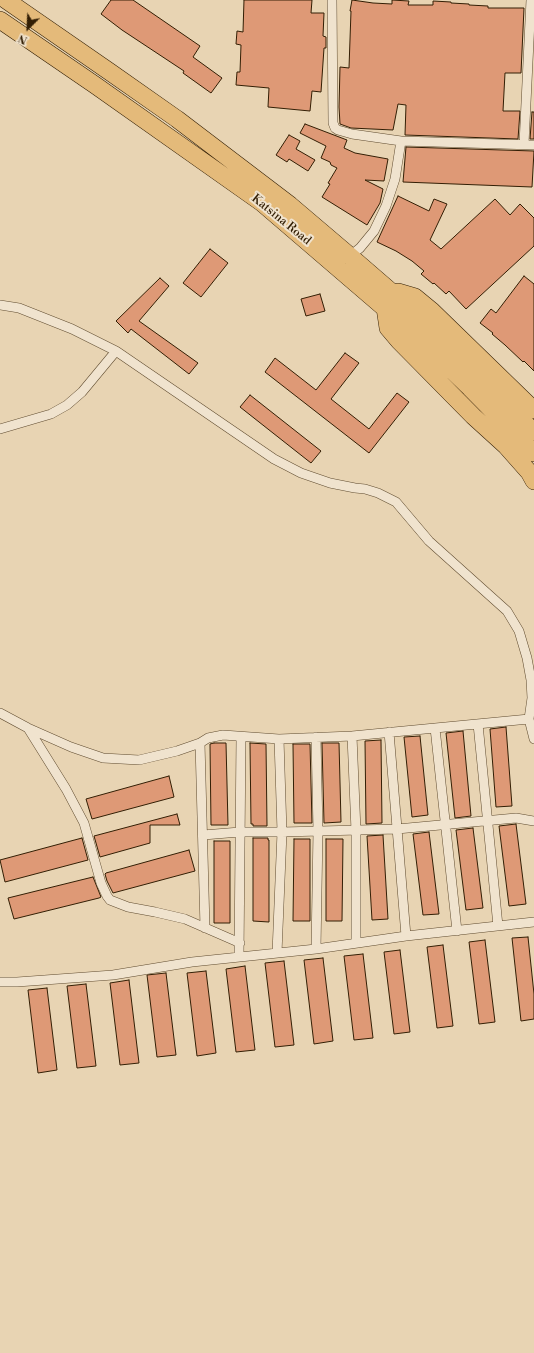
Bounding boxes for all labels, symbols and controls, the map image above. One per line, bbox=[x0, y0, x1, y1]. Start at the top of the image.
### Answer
north arrow bbox=[8, 8, 48, 48]
text: N bbox=[16, 31, 30, 47]
street label: Katsina Road bbox=[248, 192, 314, 248]

